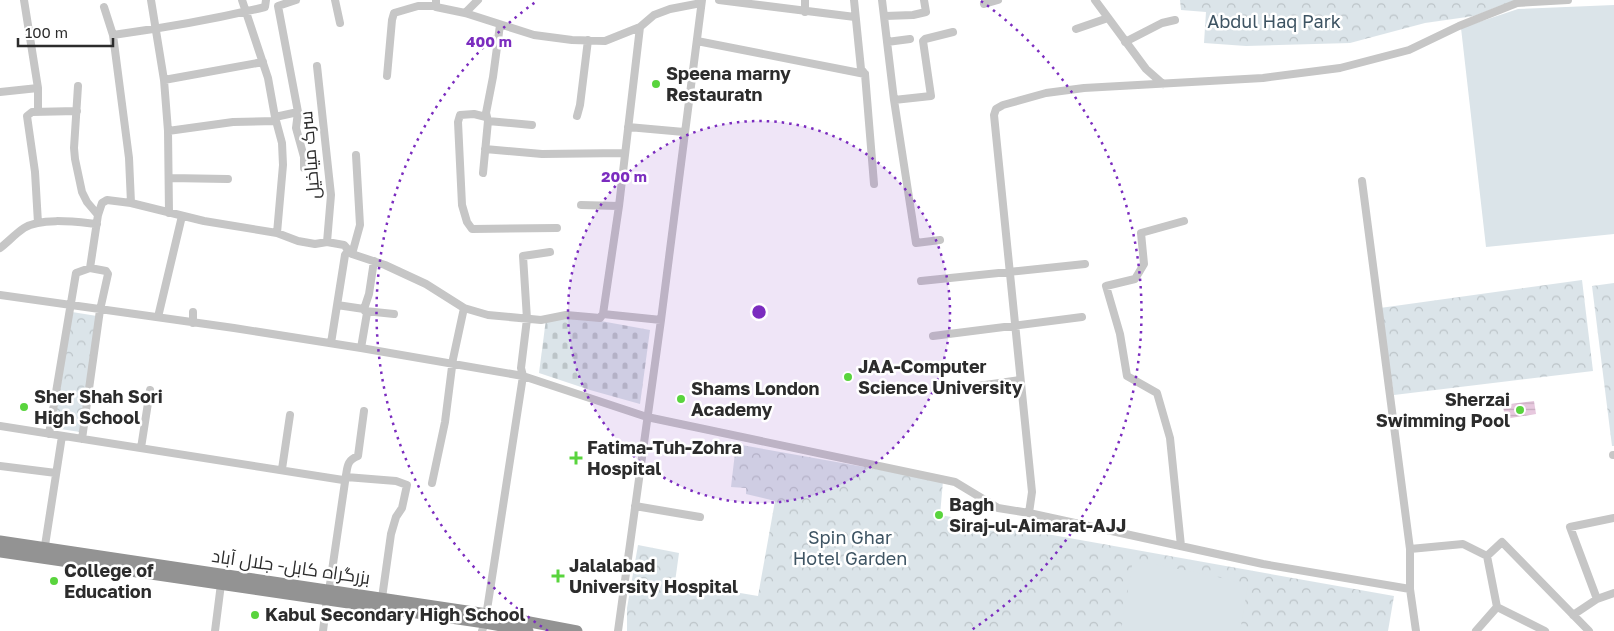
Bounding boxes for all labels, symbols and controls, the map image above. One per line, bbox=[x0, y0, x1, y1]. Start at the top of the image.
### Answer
park label: Abdul Haq Park bbox=[1207, 10, 1341, 32]
scale bar bbox=[18, 15, 112, 47]
text: 100 m bbox=[25, 23, 68, 41]
text: 400 m bbox=[466, 32, 512, 50]
place label: Speena marny Restauratn bbox=[666, 62, 791, 105]
marker: Speena marny Restauratn bbox=[650, 78, 662, 90]
street label: سرک میاخیل bbox=[294, 110, 325, 200]
text: 200 m bbox=[601, 167, 647, 185]
centre of rings bbox=[750, 303, 768, 321]
place label: JAA-Computer Science University bbox=[858, 355, 1023, 398]
marker: JAA-Computer Science University bbox=[842, 371, 854, 383]
place label: Shams London Academy bbox=[691, 377, 820, 420]
place label: Sher Shah Sori High School bbox=[34, 385, 163, 428]
place label: Sherzai Swimming Pool bbox=[1376, 388, 1510, 431]
marker: Shams London Academy bbox=[675, 393, 687, 405]
marker: Sher Shah Sori High School bbox=[18, 401, 30, 413]
marker: Sherzai Swimming Pool bbox=[1514, 404, 1526, 416]
place label: Fatima-Tuh-Zohra Hospital bbox=[587, 436, 742, 479]
marker: Fatima-Tuh-Zohra Hospital bbox=[569, 451, 583, 465]
place label: Bagh Siraj-ul-Aimarat-AJJ bbox=[949, 493, 1126, 536]
marker: Bagh Siraj-ul-Aimarat-AJJ bbox=[933, 509, 945, 521]
park label: Spin Ghar Hotel Garden bbox=[793, 526, 907, 569]
street label: بزرگراه کابل- جلال آباد bbox=[210, 544, 372, 589]
place label: Jalalabad University Hospital bbox=[569, 554, 738, 597]
place label: College of Education bbox=[64, 559, 154, 602]
marker: Jalalabad University Hospital bbox=[551, 569, 565, 583]
marker: College of Education bbox=[48, 575, 60, 587]
place label: Kabul Secondary High School bbox=[265, 603, 526, 625]
marker: Kabul Secondary High School bbox=[249, 609, 261, 621]

